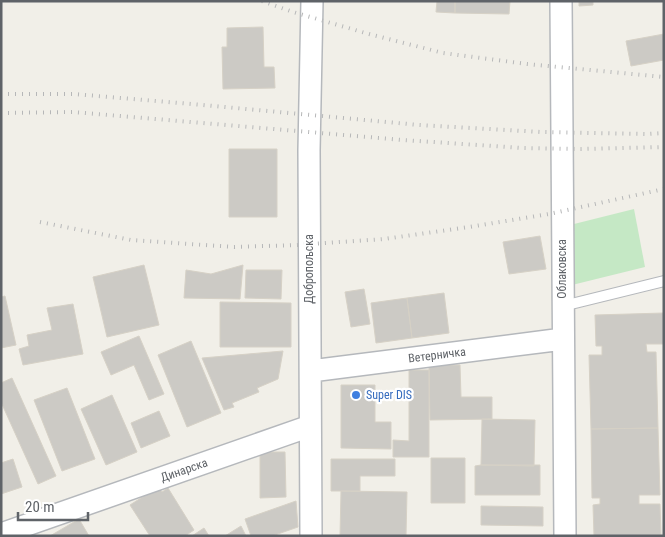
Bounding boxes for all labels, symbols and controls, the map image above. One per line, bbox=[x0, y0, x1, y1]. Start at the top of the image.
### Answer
street label: Добропољска bbox=[302, 234, 316, 304]
street label: Облаковска bbox=[555, 239, 569, 299]
street label: Ветерничка bbox=[407, 345, 467, 365]
place label: Super DIS bbox=[366, 388, 412, 402]
marker: Super DIS bbox=[350, 389, 362, 401]
street label: Динарска bbox=[159, 455, 210, 485]
scale bar bbox=[18, 490, 88, 522]
text: 20 m bbox=[25, 498, 55, 516]

